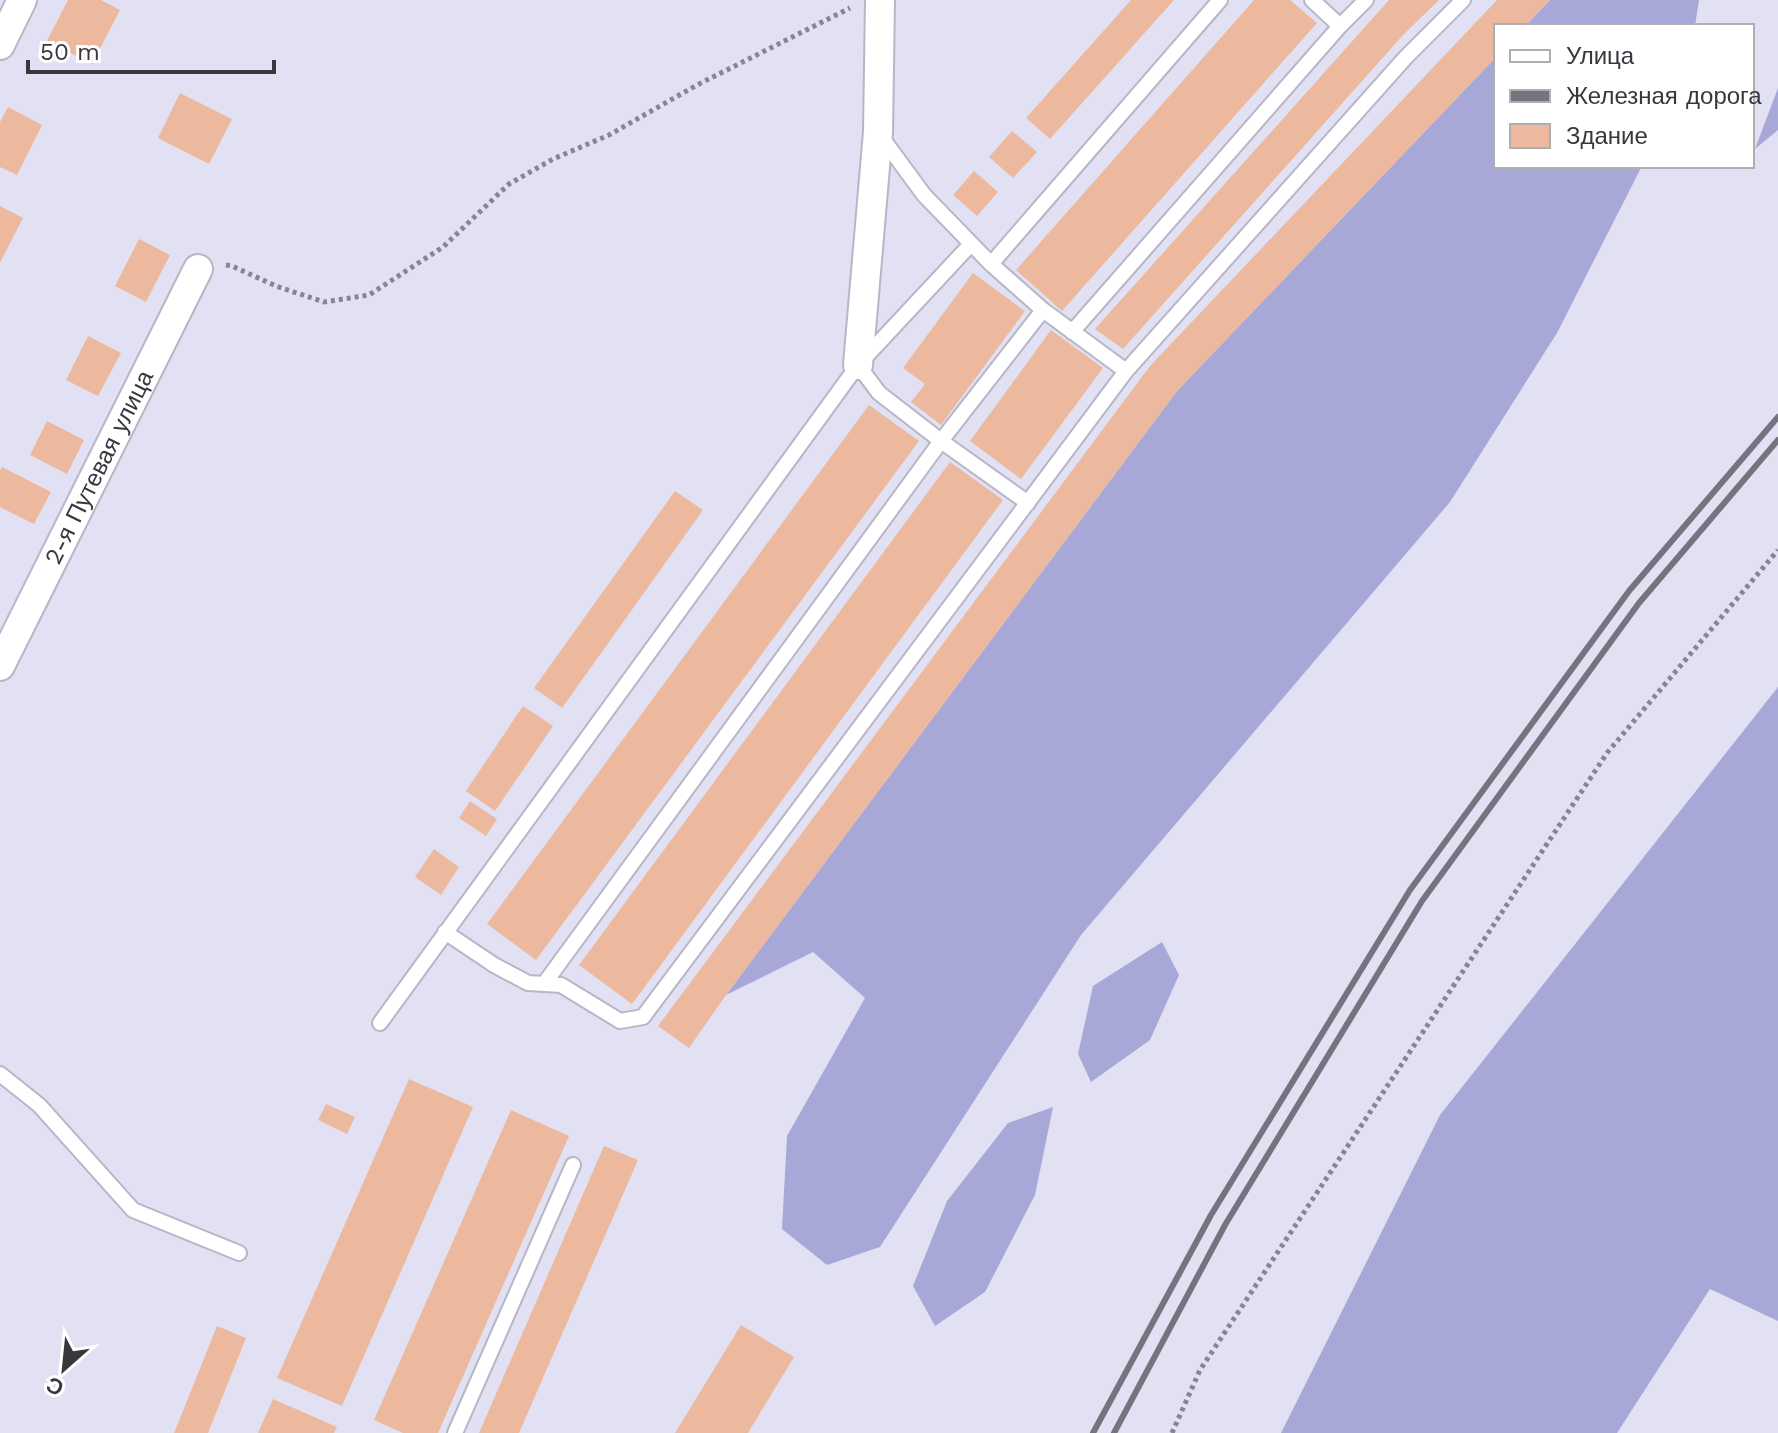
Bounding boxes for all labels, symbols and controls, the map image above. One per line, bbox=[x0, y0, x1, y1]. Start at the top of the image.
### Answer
scale bar bbox=[28, 24, 274, 74]
legend bbox=[1494, 24, 1754, 168]
text: 50 m bbox=[40, 38, 100, 66]
text: Улица bbox=[1566, 42, 1635, 70]
text: Железная дорога bbox=[1566, 82, 1762, 110]
text: Здание bbox=[1566, 122, 1648, 150]
street label: 2-я Путевая улица bbox=[39, 365, 160, 569]
north arrow bbox=[24, 1329, 104, 1409]
text: С bbox=[42, 1372, 68, 1401]

